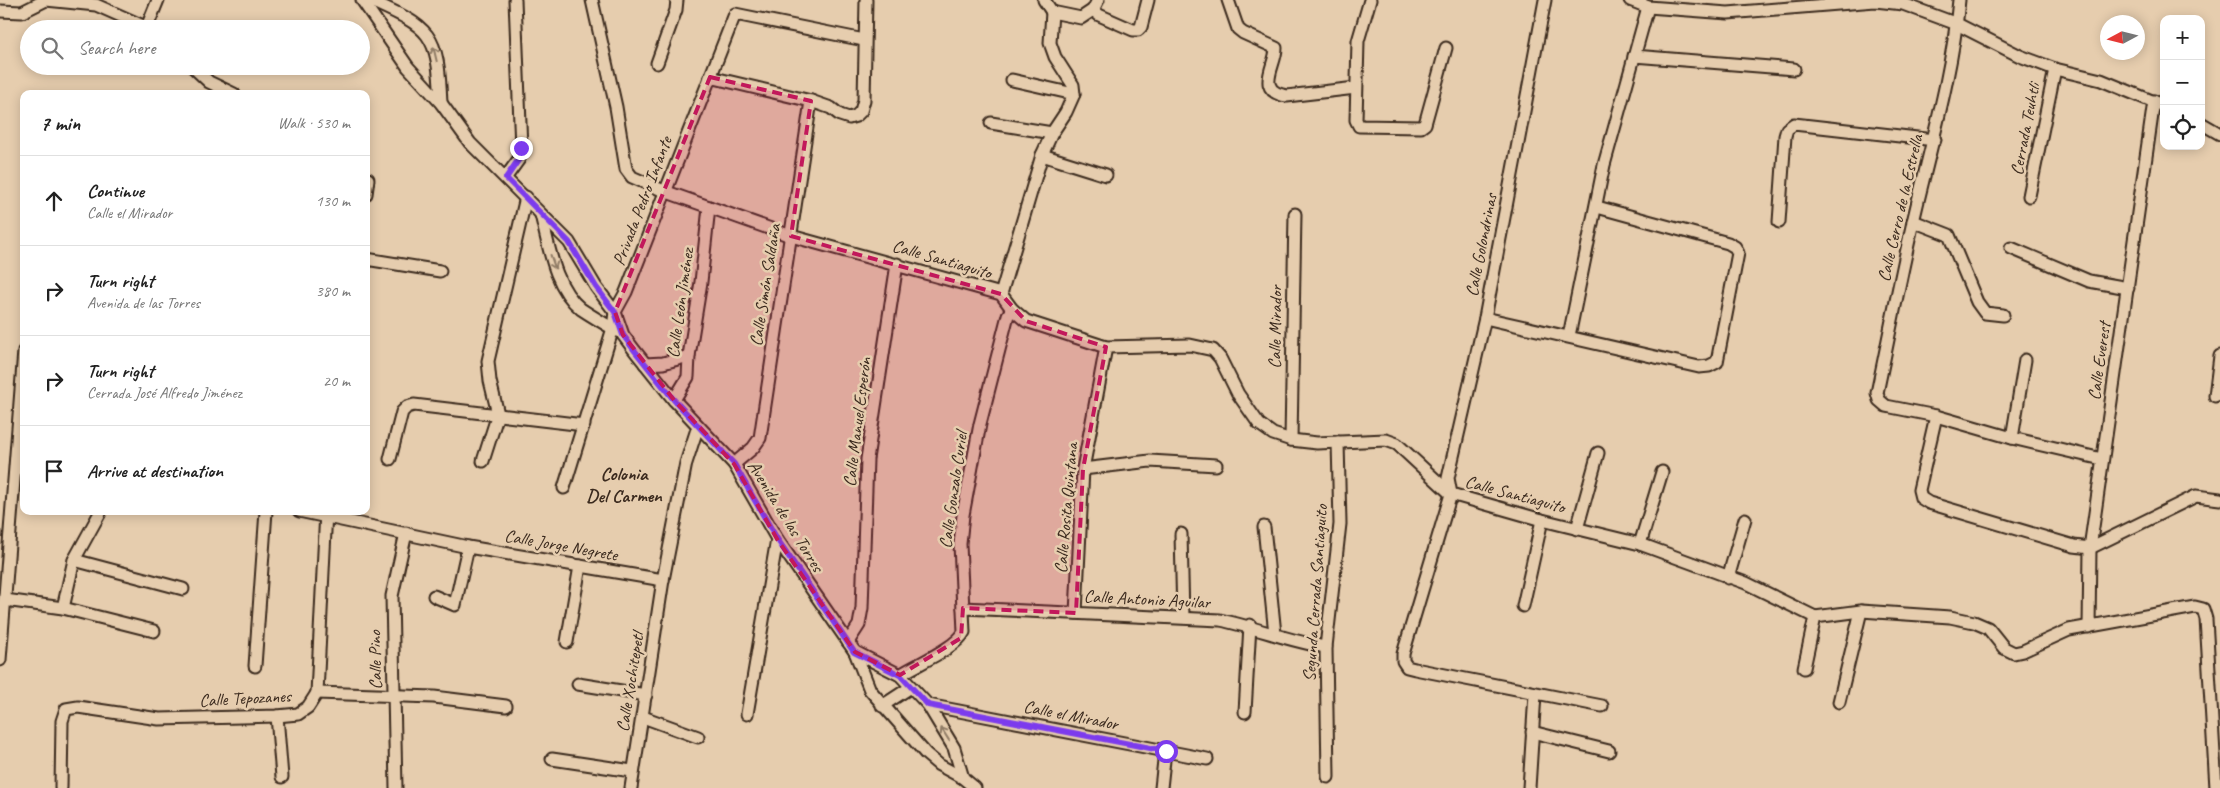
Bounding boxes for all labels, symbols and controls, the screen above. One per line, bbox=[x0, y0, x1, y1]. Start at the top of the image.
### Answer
north arrow bbox=[2100, 15, 2145, 60]
map controls bbox=[2160, 15, 2205, 150]
button: + bbox=[2160, 15, 2205, 60]
search box bbox=[20, 20, 370, 75]
icon: search bbox=[38, 34, 66, 62]
text: Search here bbox=[78, 36, 155, 60]
one-way arrow bbox=[430, 47, 439, 63]
button: − bbox=[2160, 60, 2205, 105]
street label: Cerrada Teuhtli bbox=[2005, 79, 2045, 177]
button: locate bbox=[2160, 105, 2205, 150]
text: 7 min bbox=[40, 110, 80, 136]
text: Walk · 530 m bbox=[278, 113, 350, 133]
street label: Calle Cerro de la Estrella bbox=[1872, 131, 1928, 284]
street label: Privada Pedro Infante bbox=[607, 132, 677, 269]
route end bbox=[510, 137, 533, 160]
text: Continue bbox=[87, 179, 144, 203]
icon: ahead bbox=[40, 187, 68, 215]
street label: Calle Golondrinas bbox=[1460, 190, 1502, 298]
text: 130 m bbox=[316, 191, 350, 211]
text: Calle el Mirador bbox=[87, 203, 172, 223]
street label: Calle Simón Saldaña bbox=[744, 221, 786, 348]
street label: Calle Santiaguito bbox=[890, 234, 996, 284]
street label: Calle León Jiménez bbox=[661, 244, 699, 359]
one-way arrow bbox=[549, 254, 558, 269]
text: Turn right bbox=[87, 269, 154, 293]
icon: right bbox=[40, 277, 68, 305]
text: 380 m bbox=[316, 281, 350, 301]
street label: Calle Mirador bbox=[1263, 284, 1287, 369]
text: Avenida de las Torres bbox=[87, 293, 200, 313]
street label: Calle Everest bbox=[2083, 318, 2116, 401]
street label: Calle Manuel Esperón bbox=[838, 355, 876, 488]
text: Turn right bbox=[87, 359, 154, 383]
icon: right bbox=[40, 367, 68, 395]
text: 20 m bbox=[323, 371, 350, 391]
text: Cerrada José Alfredo Jiménez bbox=[87, 383, 242, 403]
street label: Calle Gonzalo Curiel bbox=[934, 427, 972, 550]
street label: Calle Rosita Quintana bbox=[1049, 440, 1083, 574]
street label: Avenida de las Torres bbox=[743, 456, 830, 577]
icon: arrive bbox=[40, 457, 68, 485]
text: Arrive at destination bbox=[87, 459, 223, 483]
district label: Colonia Del Carmen bbox=[586, 462, 663, 508]
street label: Calle Santiaguito bbox=[1463, 470, 1569, 518]
street label: Segunda Cerrada Santiaguito bbox=[1298, 502, 1332, 682]
street label: Calle Jorge Negrete bbox=[503, 524, 620, 566]
street label: Calle Antonio Aguilar bbox=[1083, 585, 1212, 613]
street label: Calle Xochitepetl bbox=[611, 628, 649, 733]
street label: Calle Pino bbox=[363, 629, 387, 690]
street label: Calle Tepozanes bbox=[198, 685, 293, 711]
street label: Calle el Mirador bbox=[1022, 695, 1122, 735]
one-way arrow bbox=[940, 727, 950, 741]
route start bbox=[1155, 740, 1178, 763]

